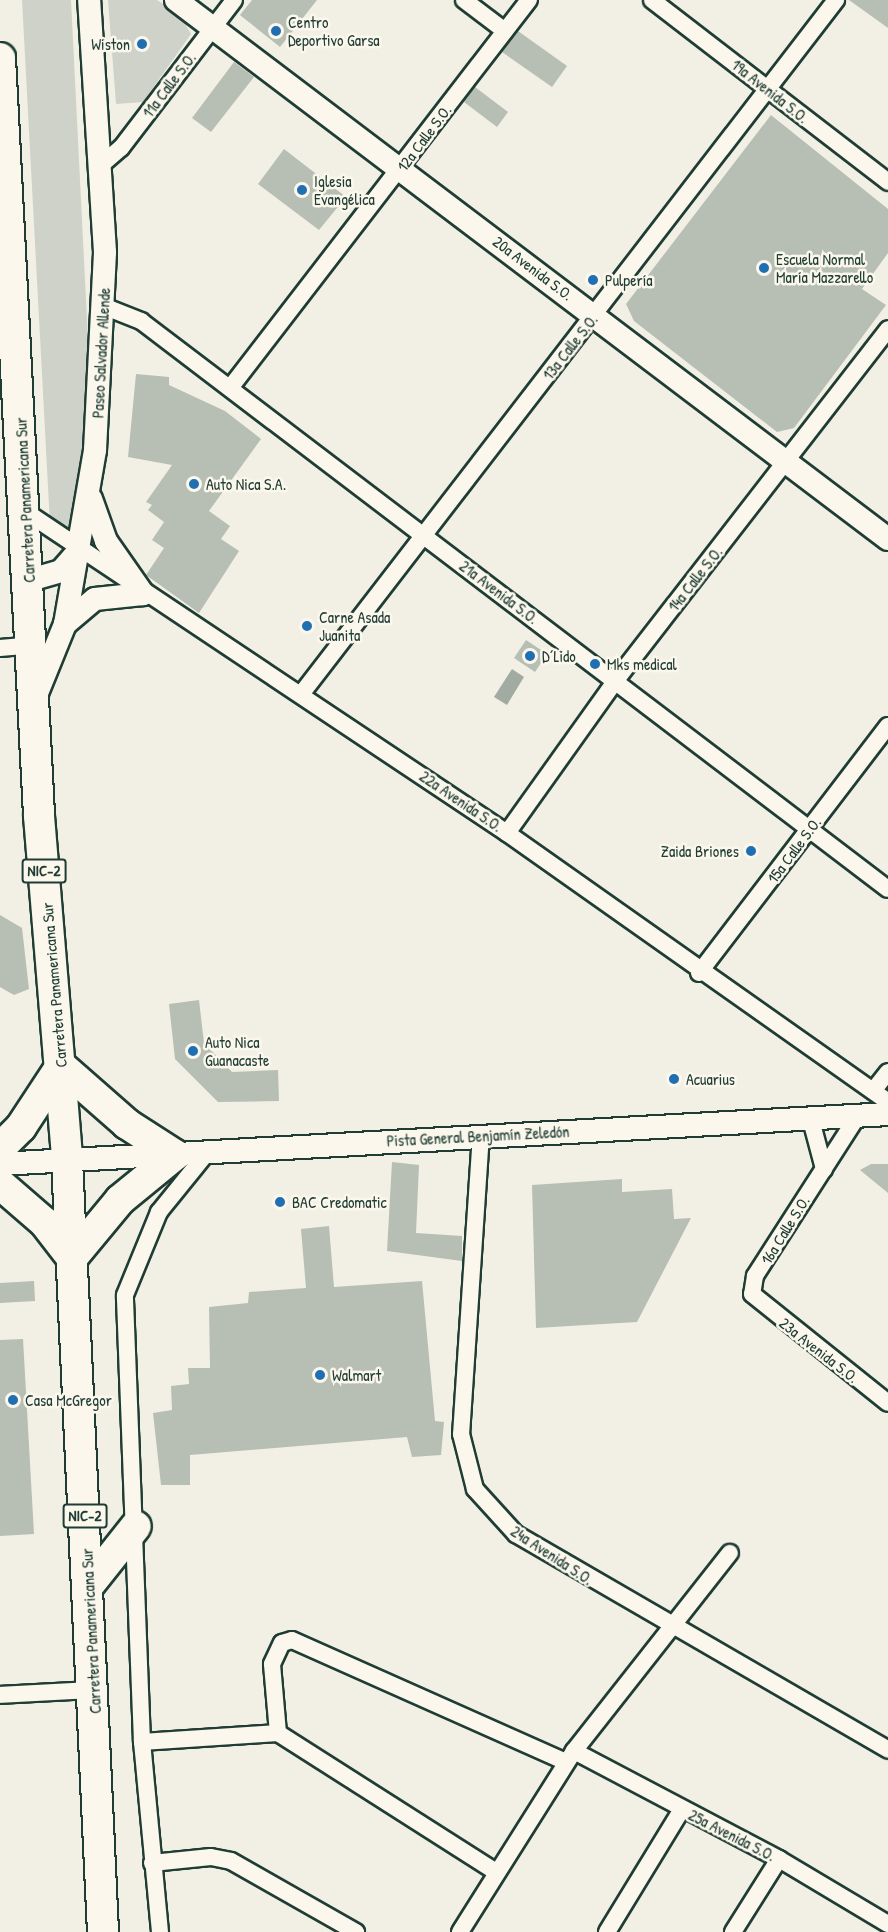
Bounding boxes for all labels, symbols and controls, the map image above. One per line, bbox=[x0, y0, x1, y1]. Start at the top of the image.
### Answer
place label: Centro Deportivo Garsa bbox=[288, 12, 380, 50]
marker: Centro Deportivo Garsa bbox=[269, 24, 283, 38]
place label: Wiston bbox=[91, 34, 130, 54]
marker: Wiston bbox=[135, 37, 149, 51]
street label: 11a Calle S.O. bbox=[138, 49, 200, 121]
street label: 19a Avenida S.O. bbox=[728, 55, 812, 127]
street label: 12a Calle S.O. bbox=[393, 101, 455, 175]
place label: Iglesia Evangélica bbox=[314, 171, 375, 209]
marker: Iglesia Evangélica bbox=[295, 183, 309, 197]
street label: 20a Avenida S.O. bbox=[489, 232, 577, 304]
place label: Escuela Normal María Mazzarello bbox=[776, 249, 873, 287]
marker: Escuela Normal María Mazzarello bbox=[757, 261, 771, 275]
place label: Pulpería bbox=[605, 270, 653, 290]
marker: Pulpería bbox=[586, 273, 600, 287]
street label: Paseo Salvador Allende bbox=[88, 287, 114, 419]
street label: 13a Calle S.O. bbox=[538, 310, 602, 384]
street label: Carretera Panamericana Sur bbox=[11, 417, 39, 583]
place label: Auto Nica S.A. bbox=[206, 474, 286, 494]
marker: Auto Nica S.A. bbox=[187, 477, 201, 491]
street label: 14a Calle S.O. bbox=[664, 543, 726, 615]
street label: 21a Avenida S.O. bbox=[456, 556, 542, 628]
place label: Carne Asada Juanita bbox=[319, 607, 390, 645]
marker: Carne Asada Juanita bbox=[300, 619, 314, 633]
place label: D´Lido bbox=[542, 646, 576, 666]
marker: D´Lido bbox=[523, 649, 537, 663]
place label: Mks medical bbox=[607, 654, 677, 674]
marker: Mks medical bbox=[588, 657, 602, 671]
street label: 22a Avenida S.O. bbox=[416, 766, 506, 836]
street label: 15a Calle S.O. bbox=[763, 813, 825, 887]
place label: Zaida Briones bbox=[661, 841, 739, 861]
marker: Zaida Briones bbox=[744, 844, 758, 858]
road number: NIC-2 bbox=[22, 859, 66, 883]
street label: Carretera Panamericana Sur bbox=[37, 902, 71, 1068]
place label: Auto Nica Guanacaste bbox=[205, 1032, 269, 1070]
marker: Auto Nica Guanacaste bbox=[186, 1044, 200, 1058]
place label: Acuarius bbox=[686, 1069, 735, 1089]
marker: Acuarius bbox=[667, 1072, 681, 1086]
street label: Pista General Benjamín Zeledón bbox=[386, 1122, 570, 1150]
place label: BAC Credomatic bbox=[292, 1192, 387, 1212]
street label: 16a Calle S.O. bbox=[756, 1192, 814, 1268]
marker: BAC Credomatic bbox=[273, 1195, 287, 1209]
street label: 23a Avenida S.O. bbox=[776, 1313, 862, 1387]
place label: Walmart bbox=[332, 1365, 381, 1385]
marker: Walmart bbox=[313, 1368, 327, 1382]
place label: Casa McGregor bbox=[25, 1390, 112, 1410]
marker: Casa McGregor bbox=[6, 1393, 20, 1407]
road number: NIC-2 bbox=[62, 1504, 107, 1528]
street label: 24a Avenida S.O. bbox=[507, 1521, 597, 1589]
street label: Carretera Panamericana Sur bbox=[77, 1548, 105, 1714]
street label: 25a Avenida S.O. bbox=[685, 1805, 779, 1865]

